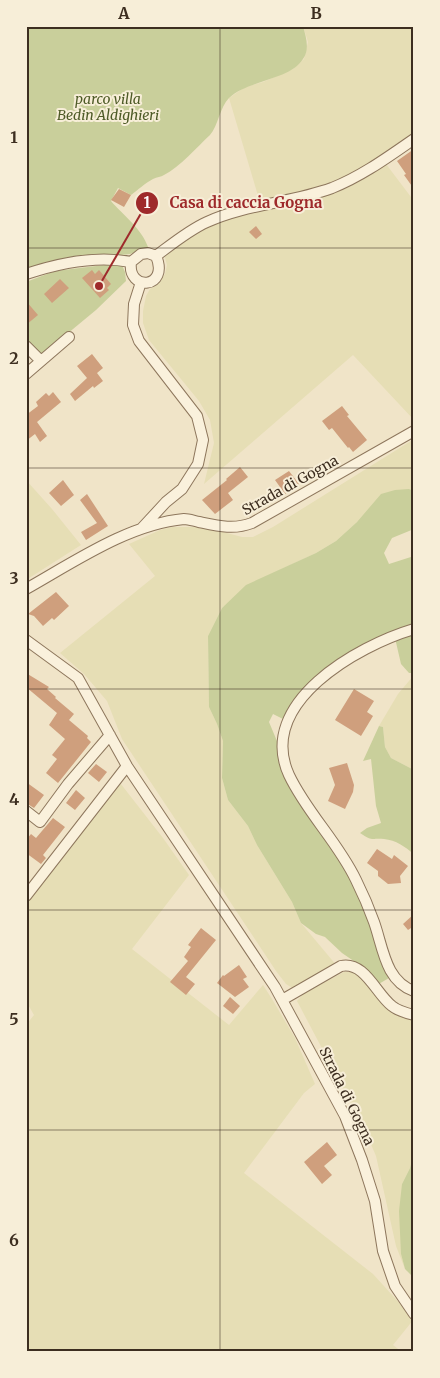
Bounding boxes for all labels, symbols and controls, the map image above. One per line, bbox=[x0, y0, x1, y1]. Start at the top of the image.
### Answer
text: A bbox=[117, 3, 130, 23]
text: B bbox=[310, 3, 322, 23]
park label: parco villa Bedin Aldighieri bbox=[57, 90, 159, 124]
text: 1 bbox=[10, 127, 18, 147]
callout: Casa di caccia Gogna bbox=[135, 188, 333, 218]
text: 1 bbox=[144, 193, 151, 212]
text: Casa di caccia Gogna bbox=[170, 193, 323, 212]
text: 2 bbox=[9, 348, 19, 368]
street label: Strada di Gogna bbox=[239, 451, 342, 519]
text: 3 bbox=[9, 568, 19, 588]
text: 4 bbox=[9, 789, 19, 809]
text: 5 bbox=[9, 1009, 19, 1029]
street label: Strada di Gogna bbox=[315, 1044, 379, 1149]
text: 6 bbox=[9, 1230, 19, 1250]

